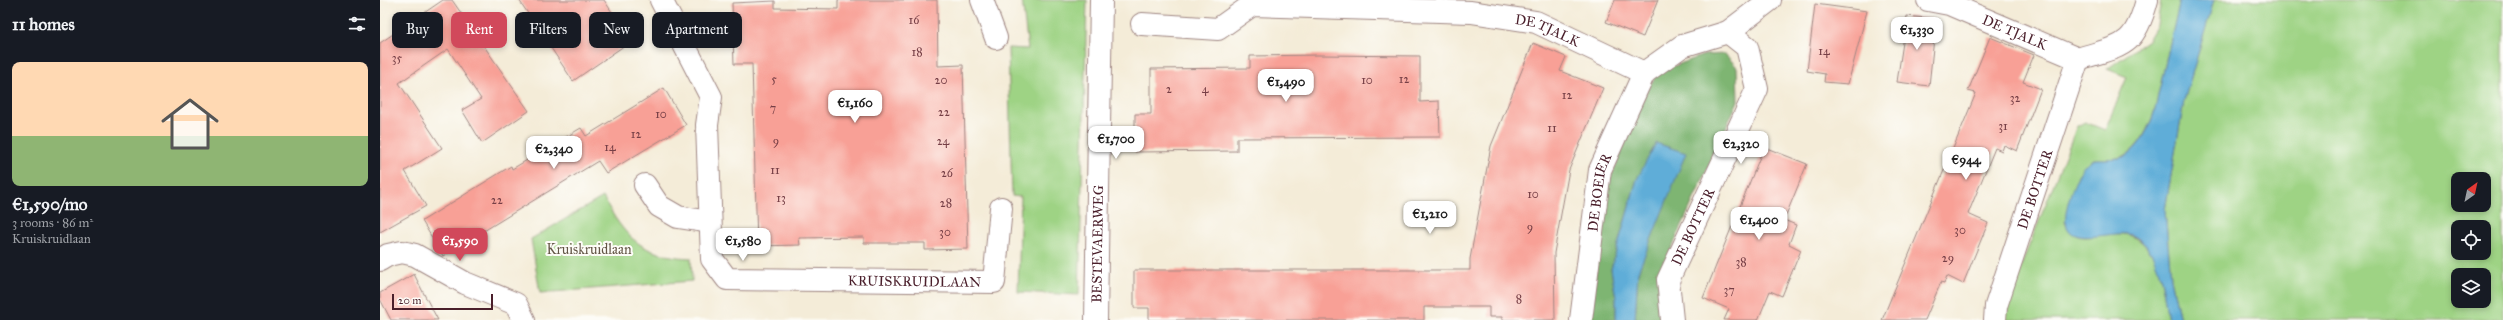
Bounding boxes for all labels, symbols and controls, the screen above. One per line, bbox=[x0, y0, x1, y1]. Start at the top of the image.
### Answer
street label: DE TJALK bbox=[1514, 10, 1584, 51]
street label: DE TJALK bbox=[1980, 11, 2051, 54]
chip: Buy bbox=[392, 12, 443, 48]
chip: Rent bbox=[451, 12, 507, 48]
chip: Filters bbox=[515, 12, 581, 48]
chip: New bbox=[589, 12, 644, 48]
chip: Apartment bbox=[652, 12, 742, 48]
icon: filters bbox=[346, 13, 368, 35]
house number: 16 bbox=[909, 13, 920, 27]
text: 11 homes bbox=[12, 14, 75, 35]
pin: €1,330 bbox=[1884, 17, 1950, 51]
text: €1,330 bbox=[1900, 22, 1934, 38]
house number: 14 bbox=[1818, 44, 1830, 58]
house number: 18 bbox=[911, 45, 923, 59]
house number: 35 bbox=[392, 51, 403, 65]
pin: €1,490 bbox=[1253, 69, 1319, 103]
house number: 5 bbox=[771, 72, 777, 86]
house number: 12 bbox=[1399, 72, 1409, 86]
house number: 20 bbox=[935, 73, 947, 87]
house number: 10 bbox=[1361, 73, 1373, 87]
text: €1,490 bbox=[1267, 74, 1305, 90]
house number: 2 bbox=[1166, 82, 1172, 96]
house number: 4 bbox=[1202, 82, 1209, 96]
icon: home bbox=[154, 88, 226, 160]
house number: 12 bbox=[1562, 88, 1572, 102]
pin: €1,160 bbox=[822, 90, 888, 124]
house number: 32 bbox=[2010, 91, 2020, 105]
text: €1,160 bbox=[837, 95, 873, 111]
house number: 7 bbox=[770, 101, 776, 115]
house number: 22 bbox=[938, 105, 950, 119]
house number: 10 bbox=[655, 107, 667, 121]
house number: 31 bbox=[1998, 119, 2008, 133]
house number: 11 bbox=[1547, 121, 1557, 135]
pin: €1,700 bbox=[1083, 126, 1149, 160]
house number: 12 bbox=[631, 127, 641, 141]
text: €1,700 bbox=[1097, 131, 1135, 147]
pin: €2,320 bbox=[1708, 131, 1774, 165]
house number: 9 bbox=[773, 134, 779, 148]
house number: 24 bbox=[937, 134, 950, 148]
pin: €2,340 bbox=[521, 136, 587, 170]
text: €2,320 bbox=[1722, 136, 1760, 152]
house number: 14 bbox=[604, 140, 616, 154]
text: €2,340 bbox=[535, 141, 573, 157]
street label: DE BOTTER bbox=[2014, 146, 2056, 231]
pin: €944 bbox=[1942, 147, 1990, 181]
street label: DE BOEIER bbox=[1584, 149, 1615, 233]
text: €944 bbox=[1951, 152, 1981, 168]
house number: 11 bbox=[770, 163, 780, 177]
house number: 26 bbox=[941, 166, 954, 180]
north arrow bbox=[2451, 172, 2491, 212]
map controls bbox=[2451, 172, 2491, 308]
street label: DE BOTTER bbox=[1668, 184, 1719, 268]
street label: BESTEVAERWEG bbox=[1088, 185, 1107, 303]
house number: 10 bbox=[1527, 187, 1539, 201]
house number: 13 bbox=[776, 191, 786, 205]
house number: 22 bbox=[491, 193, 503, 207]
text: €1,590/mo bbox=[12, 194, 88, 215]
house number: 28 bbox=[940, 196, 952, 210]
pin: €1,210 bbox=[1397, 201, 1463, 235]
text: €1,210 bbox=[1412, 206, 1448, 222]
pin: €1,400 bbox=[1726, 207, 1792, 241]
text: €1,400 bbox=[1740, 212, 1779, 228]
text: 3 rooms · 86 m² bbox=[12, 215, 93, 231]
house number: 9 bbox=[1527, 220, 1533, 234]
button: locate bbox=[2451, 220, 2491, 260]
house number: 30 bbox=[1954, 223, 1966, 237]
house number: 30 bbox=[939, 225, 951, 239]
pin: €1,590 bbox=[427, 228, 493, 262]
pin: €1,580 bbox=[710, 228, 776, 262]
text: Kruiskruidlaan bbox=[12, 231, 91, 247]
text: €1,590 bbox=[442, 233, 478, 249]
text: €1,580 bbox=[725, 233, 761, 249]
park label: Kruiskruidlaan bbox=[547, 241, 632, 258]
house number: 29 bbox=[1942, 251, 1954, 265]
house number: 38 bbox=[1735, 255, 1747, 269]
button: layers bbox=[2451, 268, 2491, 308]
street label: KRUISKRUIDLAAN bbox=[848, 272, 981, 290]
house number: 37 bbox=[1723, 283, 1735, 297]
scale bar bbox=[392, 292, 493, 311]
house number: 8 bbox=[1516, 292, 1522, 306]
text: 20 m bbox=[398, 294, 421, 307]

